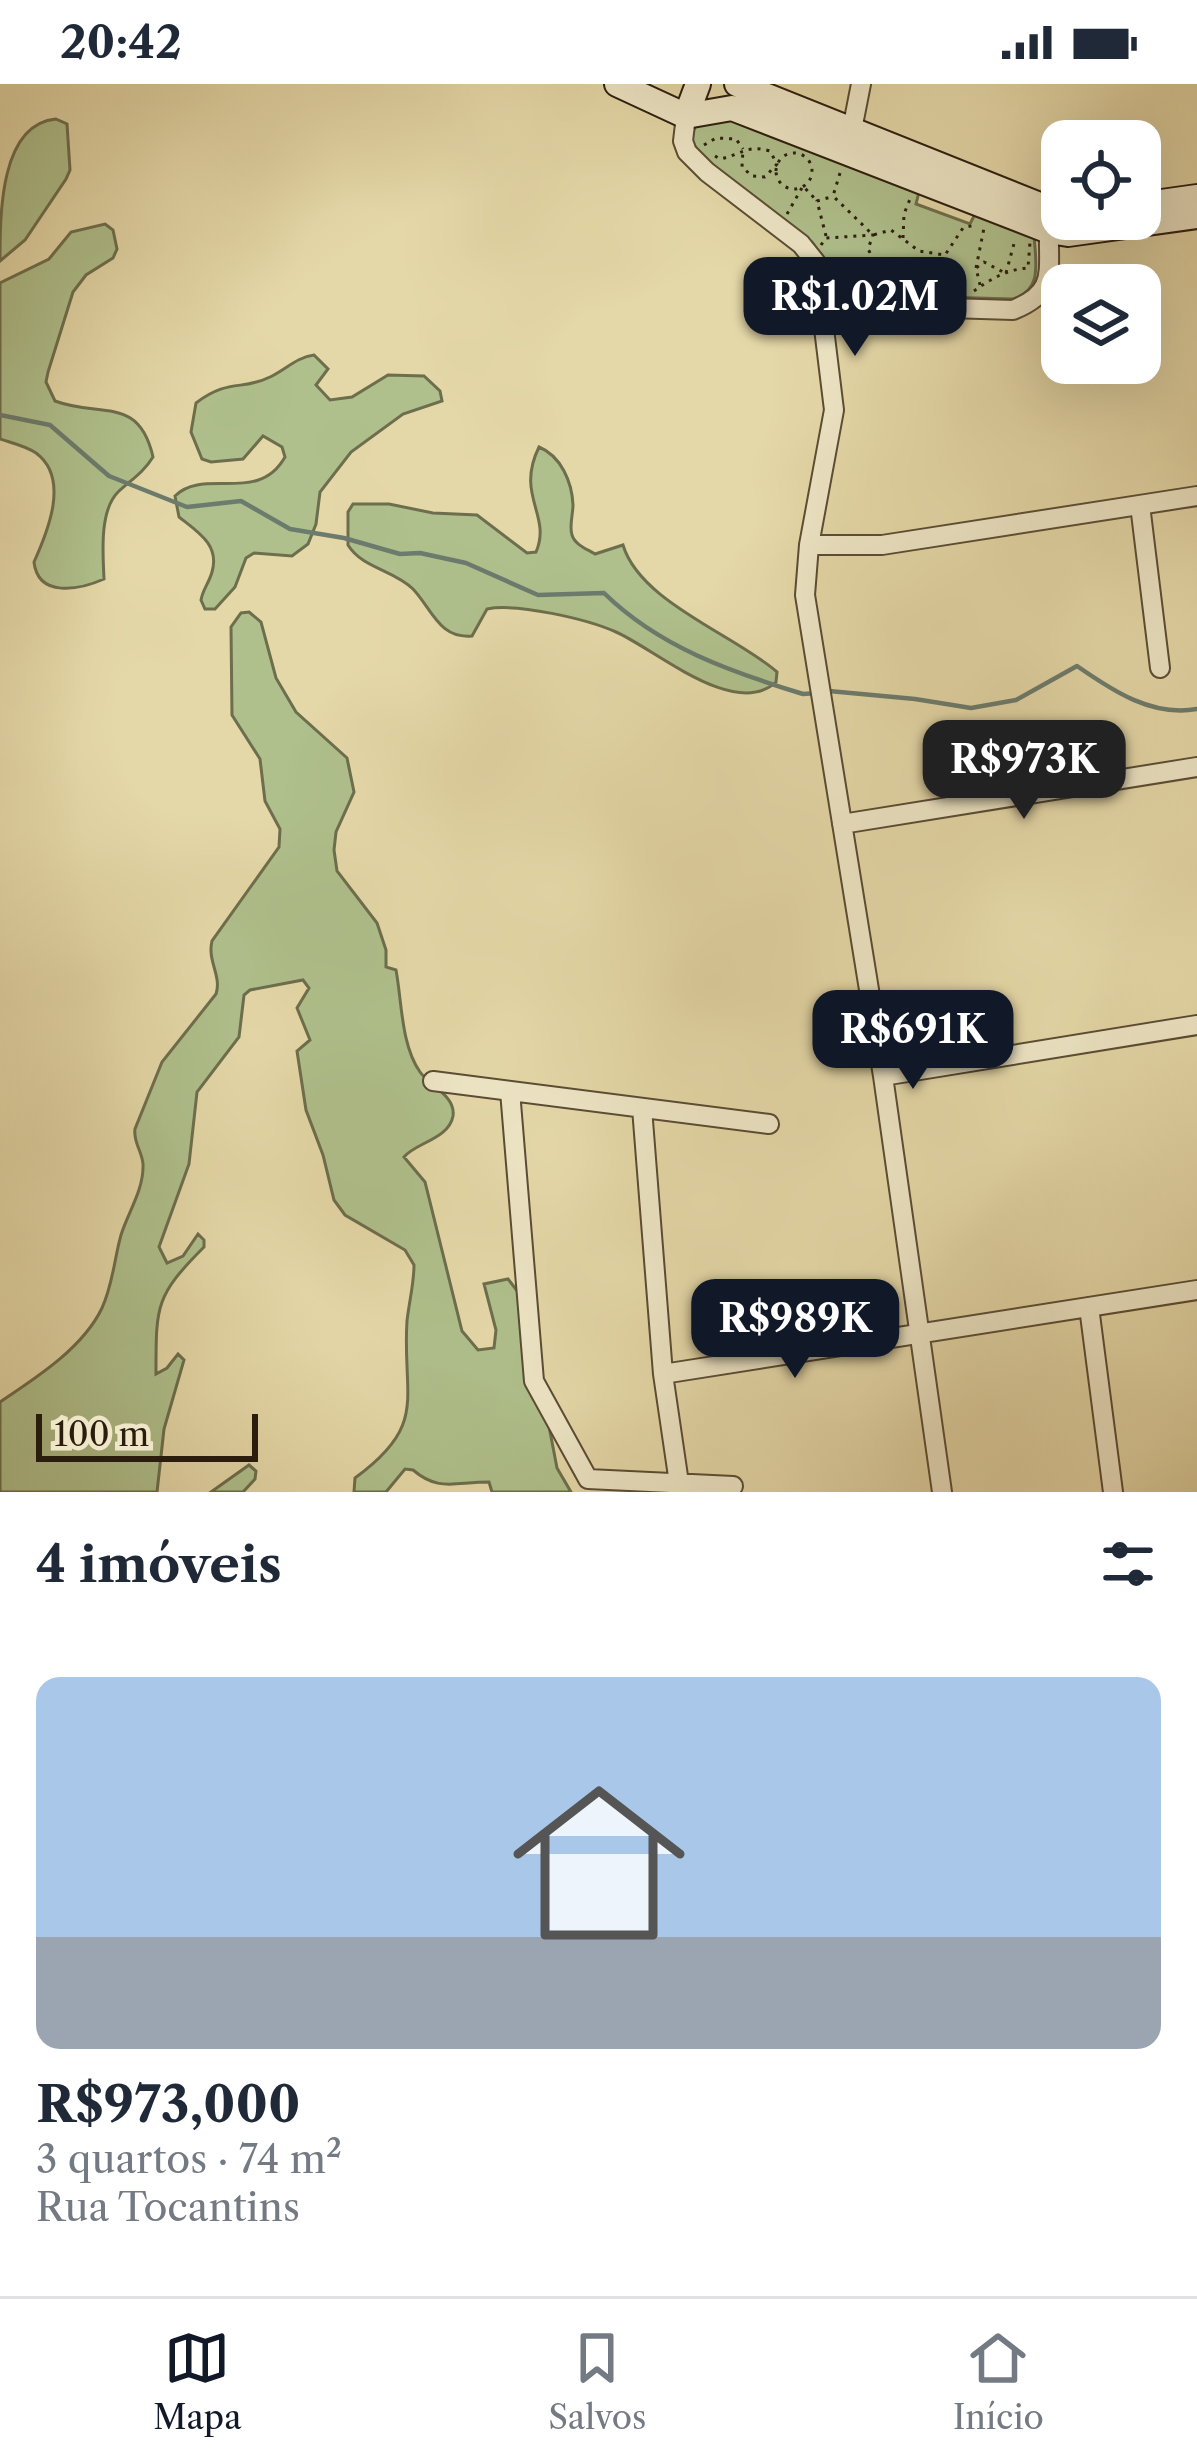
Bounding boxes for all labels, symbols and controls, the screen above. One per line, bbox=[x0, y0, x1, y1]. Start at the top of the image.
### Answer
text: 20:42 bbox=[60, 14, 182, 70]
map controls bbox=[1041, 120, 1161, 384]
button: locate bbox=[1041, 120, 1161, 240]
pin: R$1.02M bbox=[744, 257, 966, 359]
button: layers bbox=[1041, 264, 1161, 384]
text: R$1.02M bbox=[771, 272, 940, 320]
pin: R$973K bbox=[926, 720, 1122, 822]
text: R$973K bbox=[950, 735, 1098, 783]
pin: R$691K bbox=[815, 990, 1011, 1092]
text: R$691K bbox=[839, 1005, 987, 1053]
pin: R$989K bbox=[697, 1279, 893, 1381]
text: R$989K bbox=[718, 1294, 872, 1342]
scale bar bbox=[36, 1408, 258, 1461]
text: 100 m bbox=[54, 1414, 149, 1455]
icon: filters bbox=[1095, 1531, 1161, 1597]
text: 4 imóveis bbox=[36, 1533, 282, 1595]
icon: home bbox=[491, 1755, 707, 1971]
text: R$973,000 bbox=[36, 2073, 300, 2135]
text: 3 quartos · 74 m² bbox=[36, 2135, 342, 2183]
text: Rua Tocantins bbox=[36, 2183, 300, 2231]
tab: Mapa bbox=[153, 2325, 242, 2438]
tab: Salvos bbox=[548, 2325, 646, 2438]
tab: Início bbox=[953, 2325, 1044, 2438]

